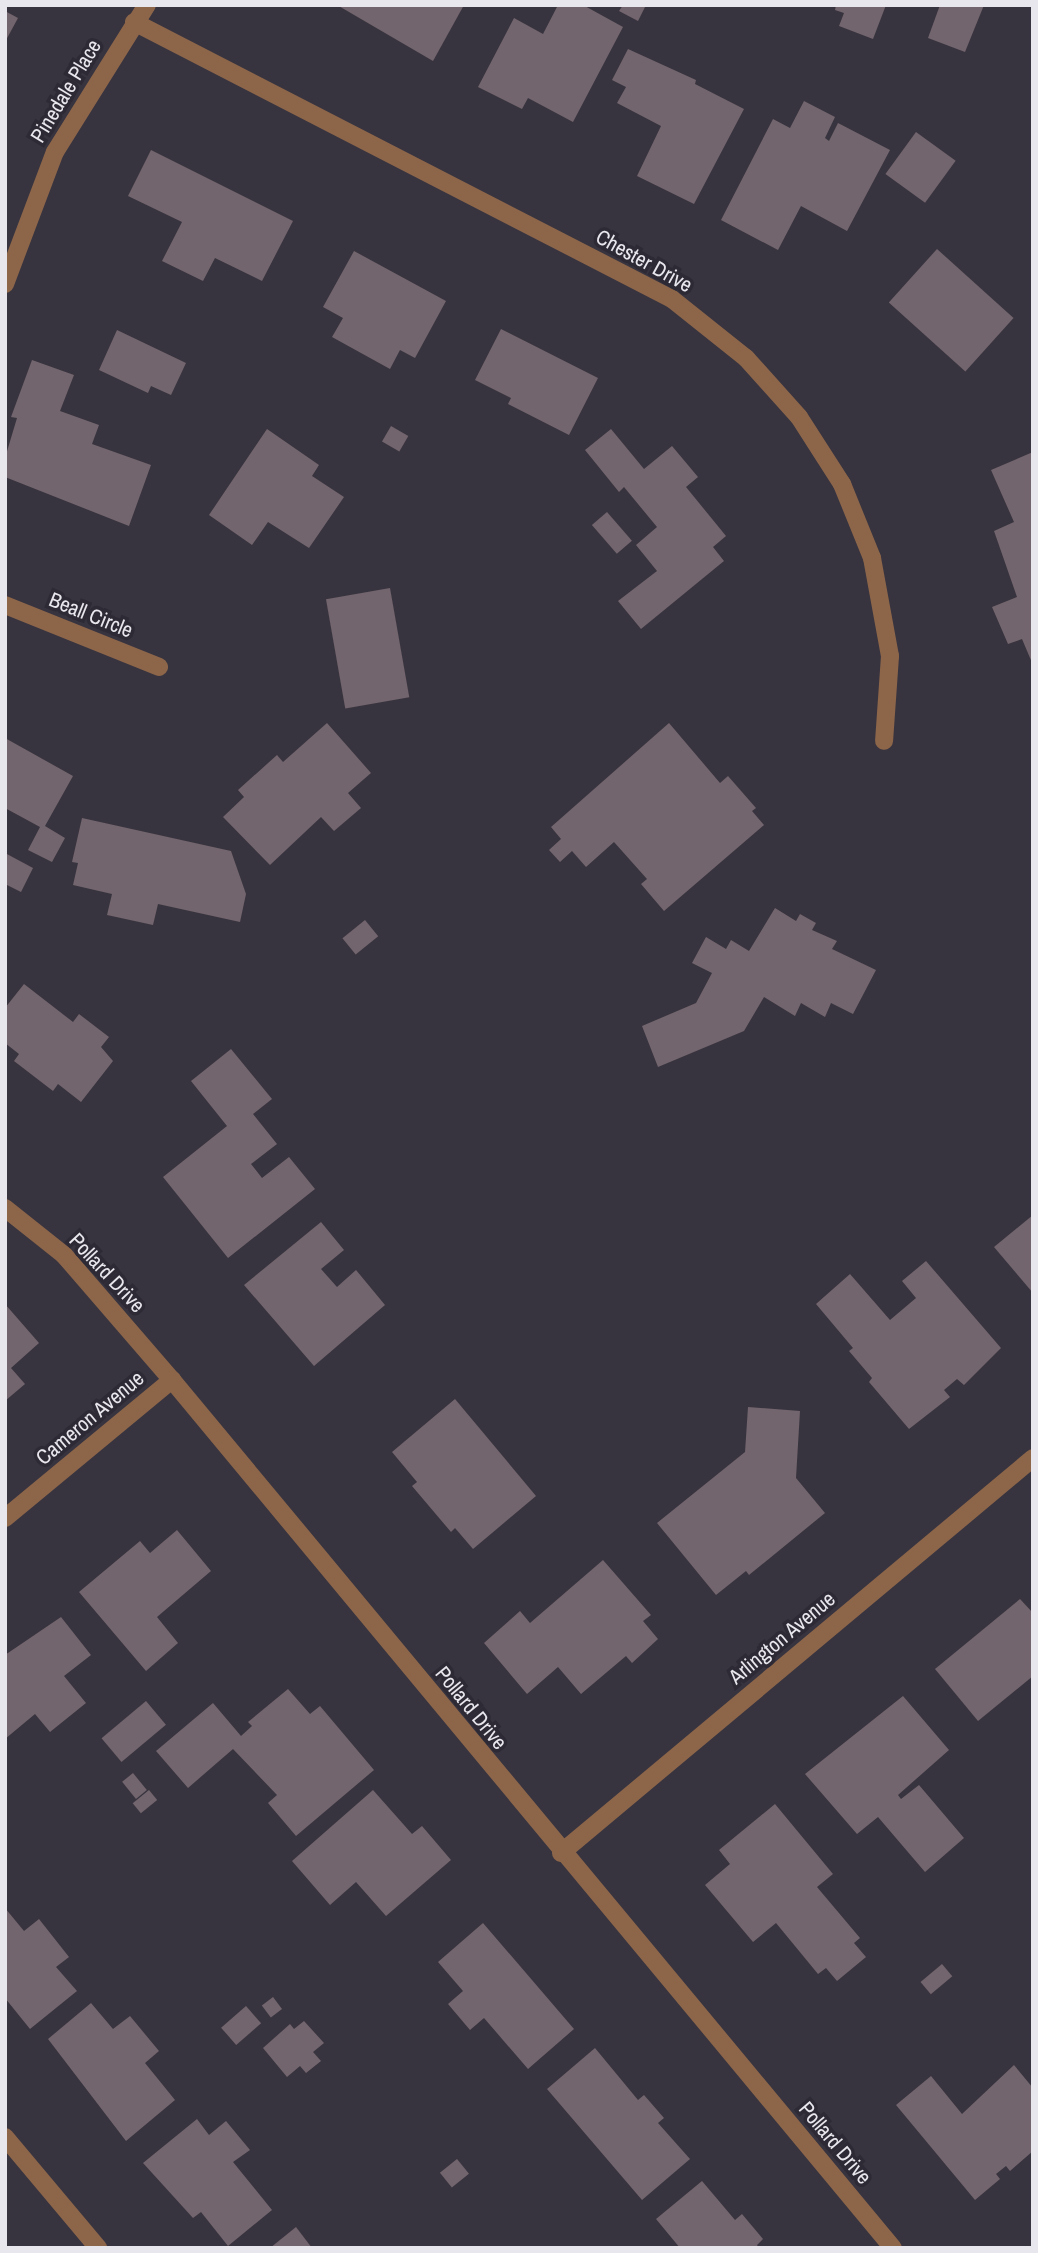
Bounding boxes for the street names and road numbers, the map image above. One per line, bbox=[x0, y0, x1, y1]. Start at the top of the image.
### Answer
street label: Pinedale Place bbox=[25, 35, 107, 147]
street label: Chester Drive bbox=[591, 224, 697, 298]
street label: Beall Circle bbox=[45, 587, 137, 643]
street label: Pollard Drive bbox=[64, 1228, 150, 1318]
street label: Cameron Avenue bbox=[31, 1365, 149, 1471]
street label: Arlington Avenue bbox=[723, 1586, 841, 1690]
street label: Pollard Drive bbox=[430, 1661, 512, 1755]
street label: Pollard Drive bbox=[793, 2097, 877, 2189]

